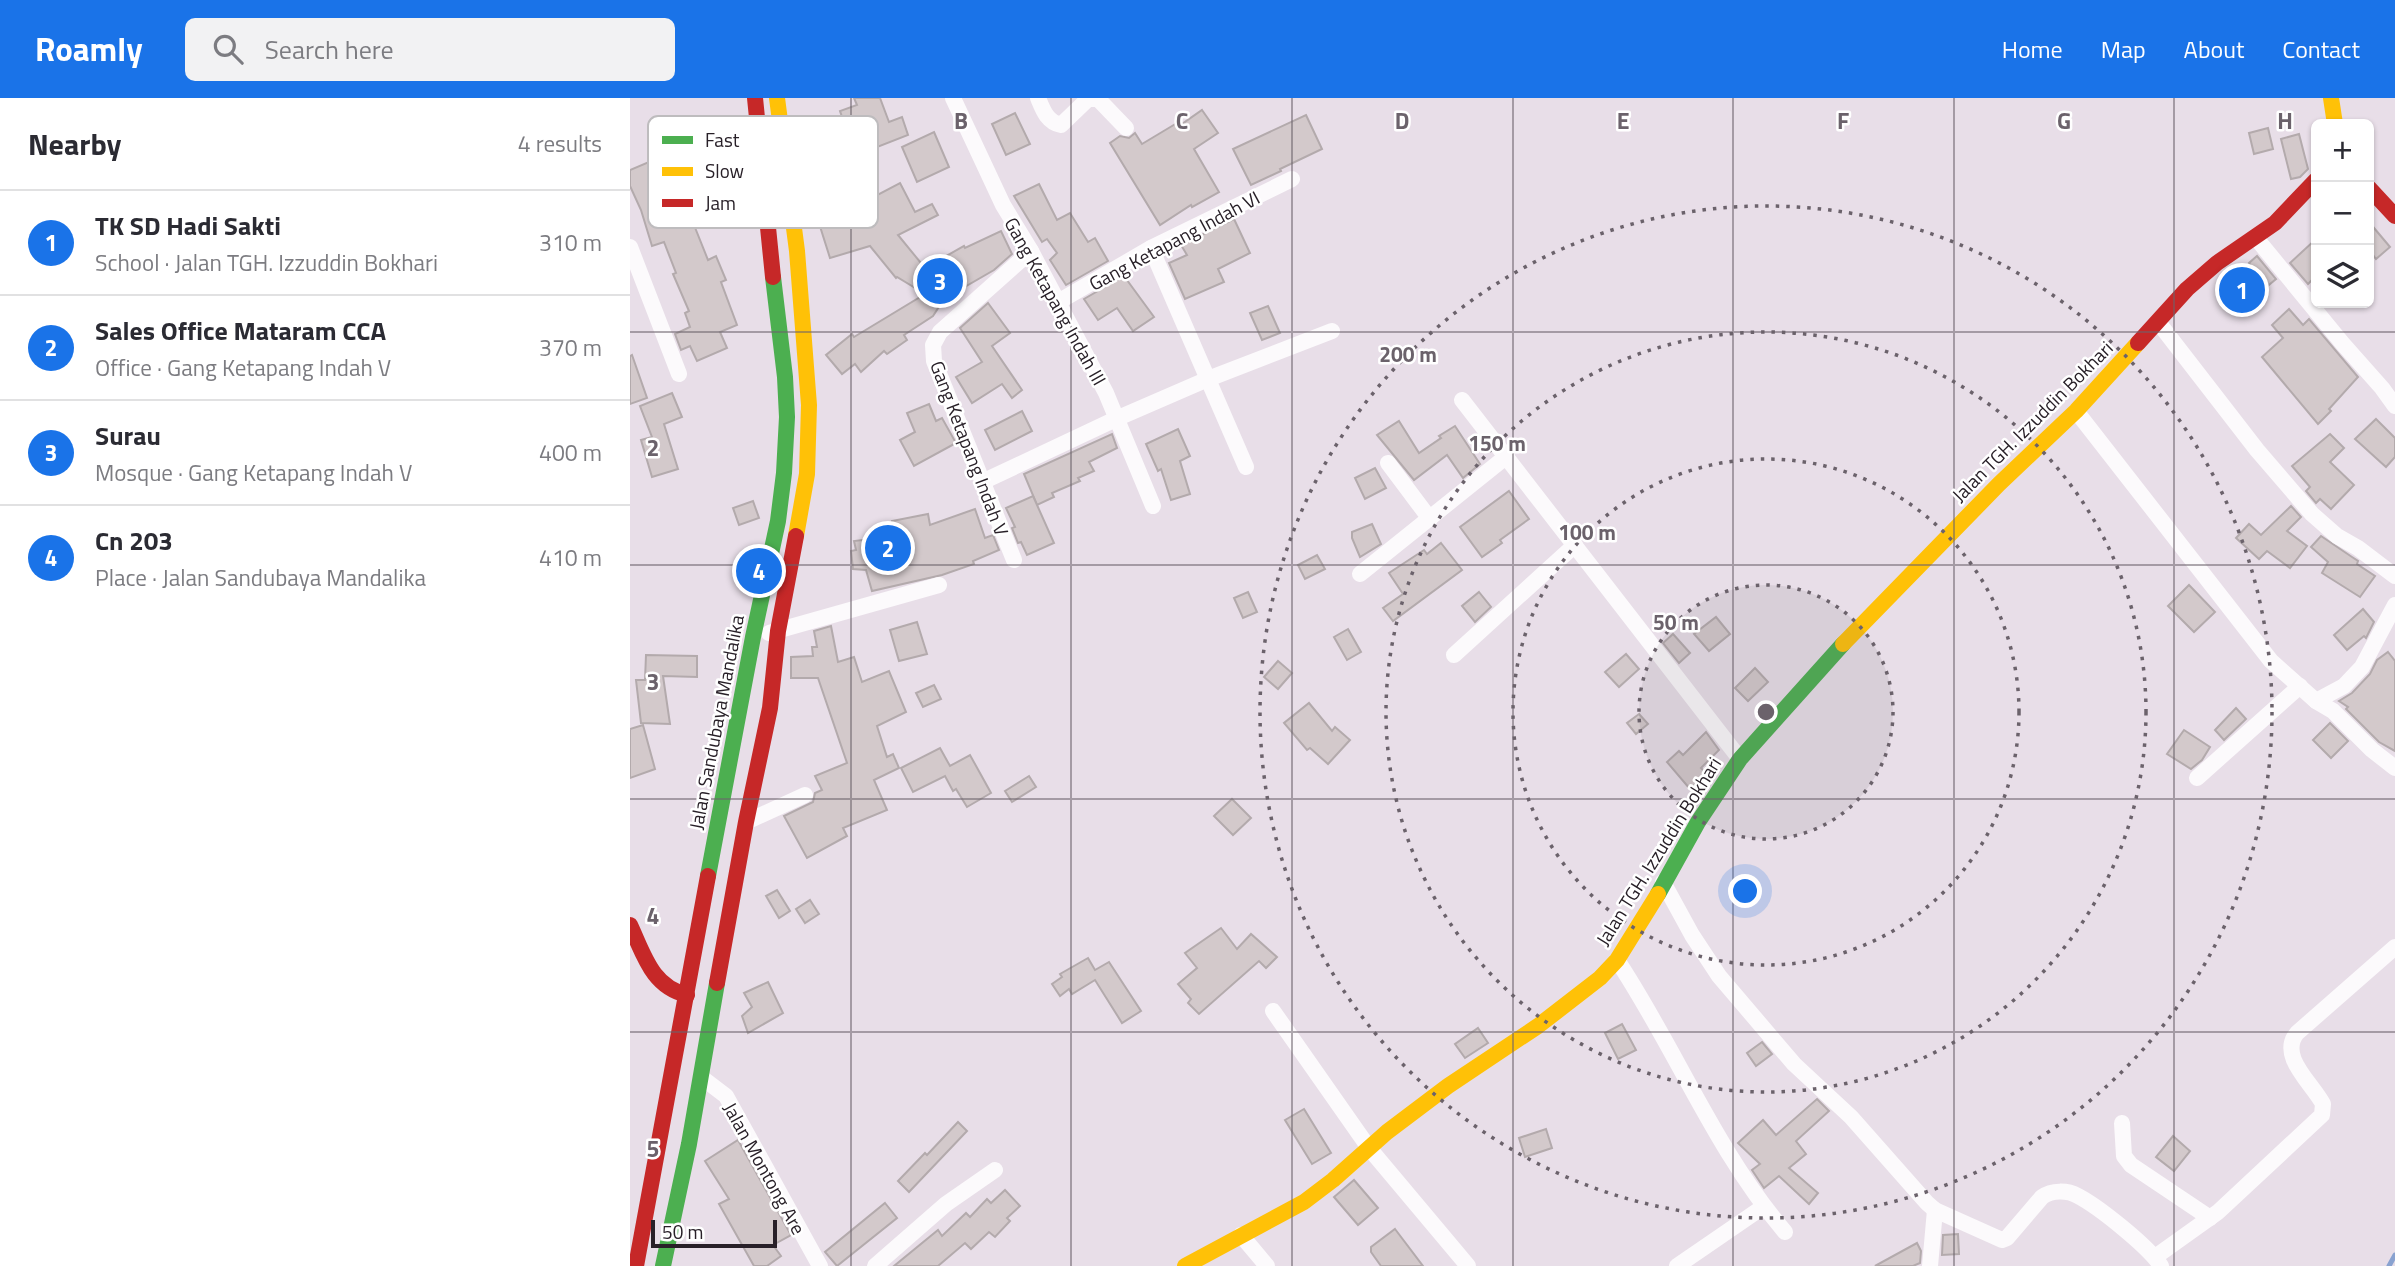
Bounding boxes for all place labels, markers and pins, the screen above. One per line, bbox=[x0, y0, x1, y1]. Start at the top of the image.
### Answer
pin: 3 bbox=[917, 255, 963, 307]
pin: 1 bbox=[2219, 264, 2265, 316]
pin: 2 bbox=[865, 522, 911, 574]
pin: 4 bbox=[736, 545, 782, 597]
centre of rings bbox=[1754, 700, 1778, 724]

